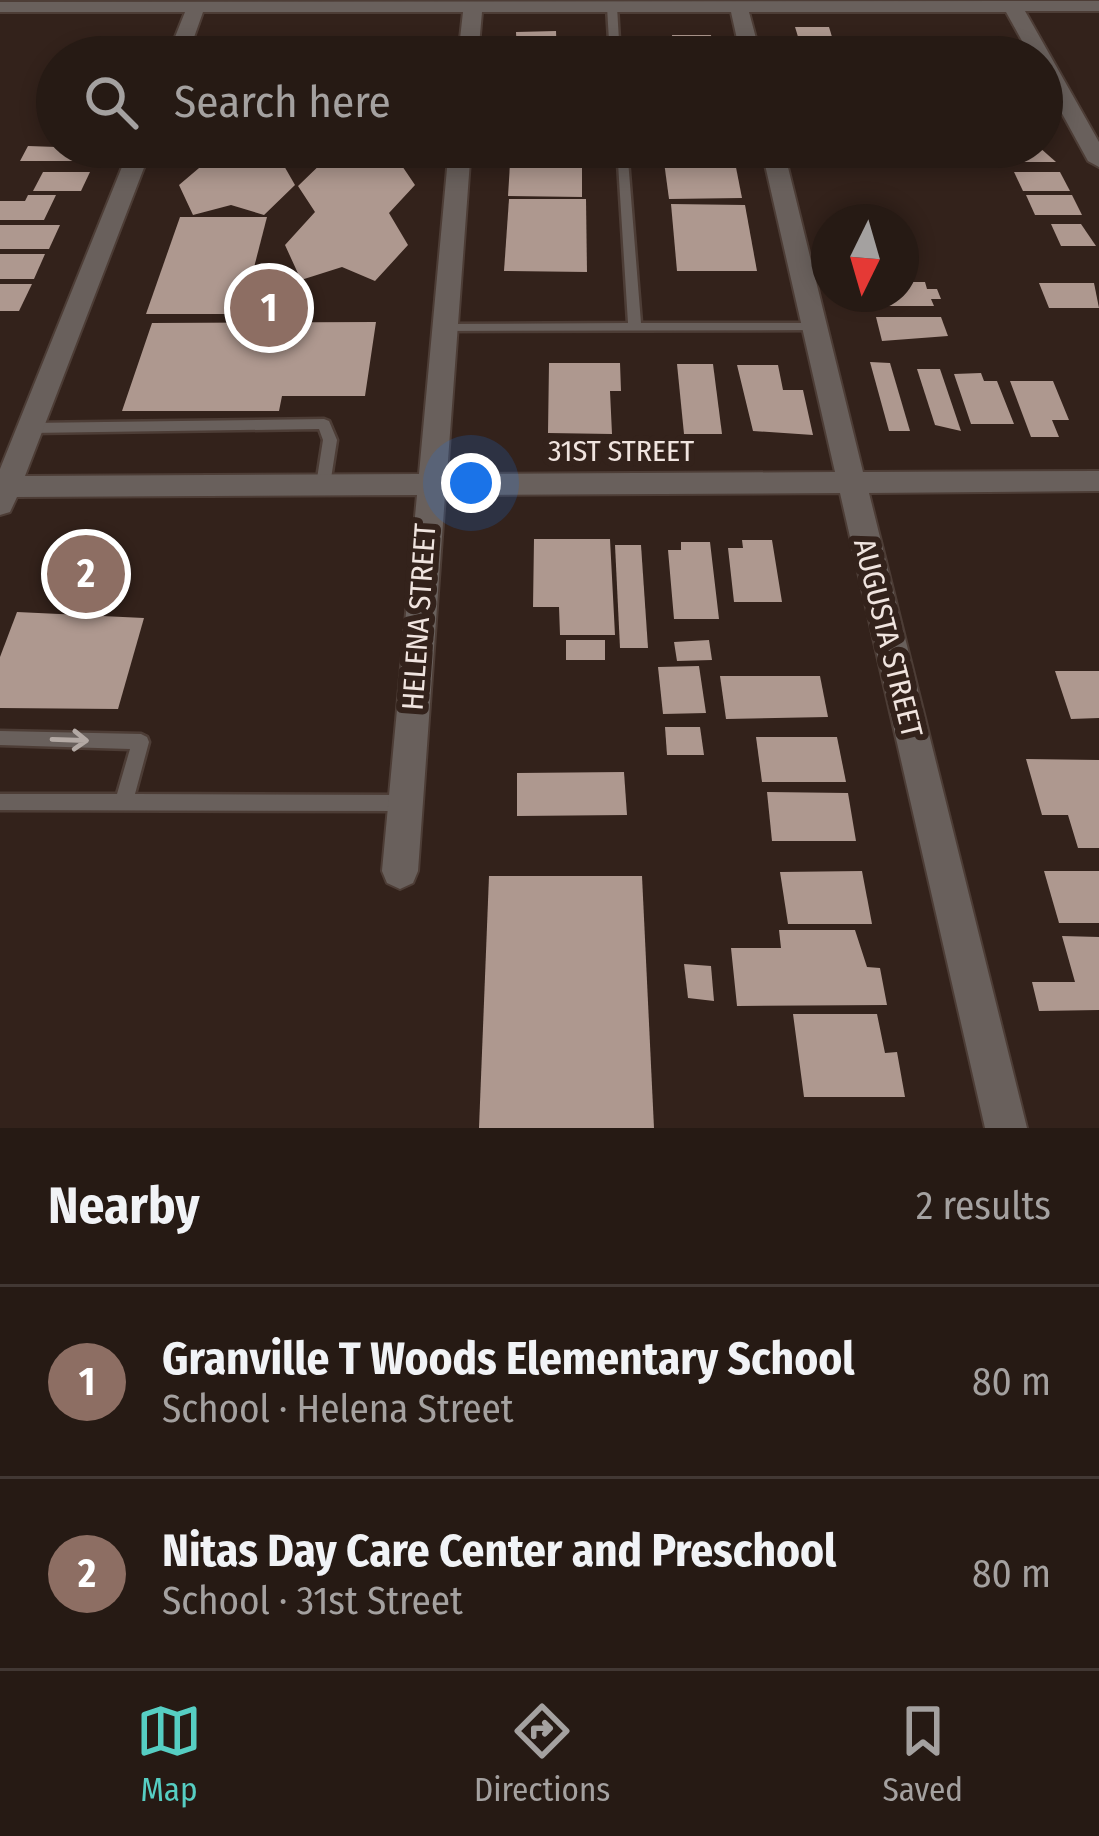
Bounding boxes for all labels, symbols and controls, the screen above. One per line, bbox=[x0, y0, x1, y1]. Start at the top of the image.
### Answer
search box bbox=[36, 36, 1063, 168]
icon: search bbox=[78, 69, 144, 135]
text: Search here bbox=[174, 75, 391, 129]
north arrow bbox=[811, 204, 919, 312]
pin: 1 bbox=[230, 263, 308, 353]
street label: 31ST STREET bbox=[548, 433, 694, 469]
your location bbox=[441, 453, 501, 513]
street label: HELENA STREET bbox=[395, 522, 443, 712]
pin: 2 bbox=[47, 529, 125, 619]
street label: AUGUSTA STREET bbox=[846, 535, 930, 741]
one-way arrow bbox=[50, 728, 89, 751]
text: Nearby bbox=[48, 1175, 200, 1237]
text: 2 results bbox=[916, 1183, 1051, 1229]
text: Granville T Woods Elementary School bbox=[162, 1332, 855, 1386]
text: 1 bbox=[79, 1359, 95, 1405]
text: 80 m bbox=[972, 1359, 1051, 1405]
text: School · Helena Street bbox=[162, 1386, 514, 1432]
text: Nitas Day Care Center and Preschool bbox=[162, 1524, 836, 1578]
text: 2 bbox=[78, 1551, 96, 1597]
text: 80 m bbox=[972, 1551, 1051, 1597]
text: School · 31st Street bbox=[162, 1578, 463, 1624]
tab: Map bbox=[136, 1698, 202, 1810]
tab: Directions bbox=[474, 1698, 610, 1810]
tab: Saved bbox=[882, 1698, 963, 1810]

